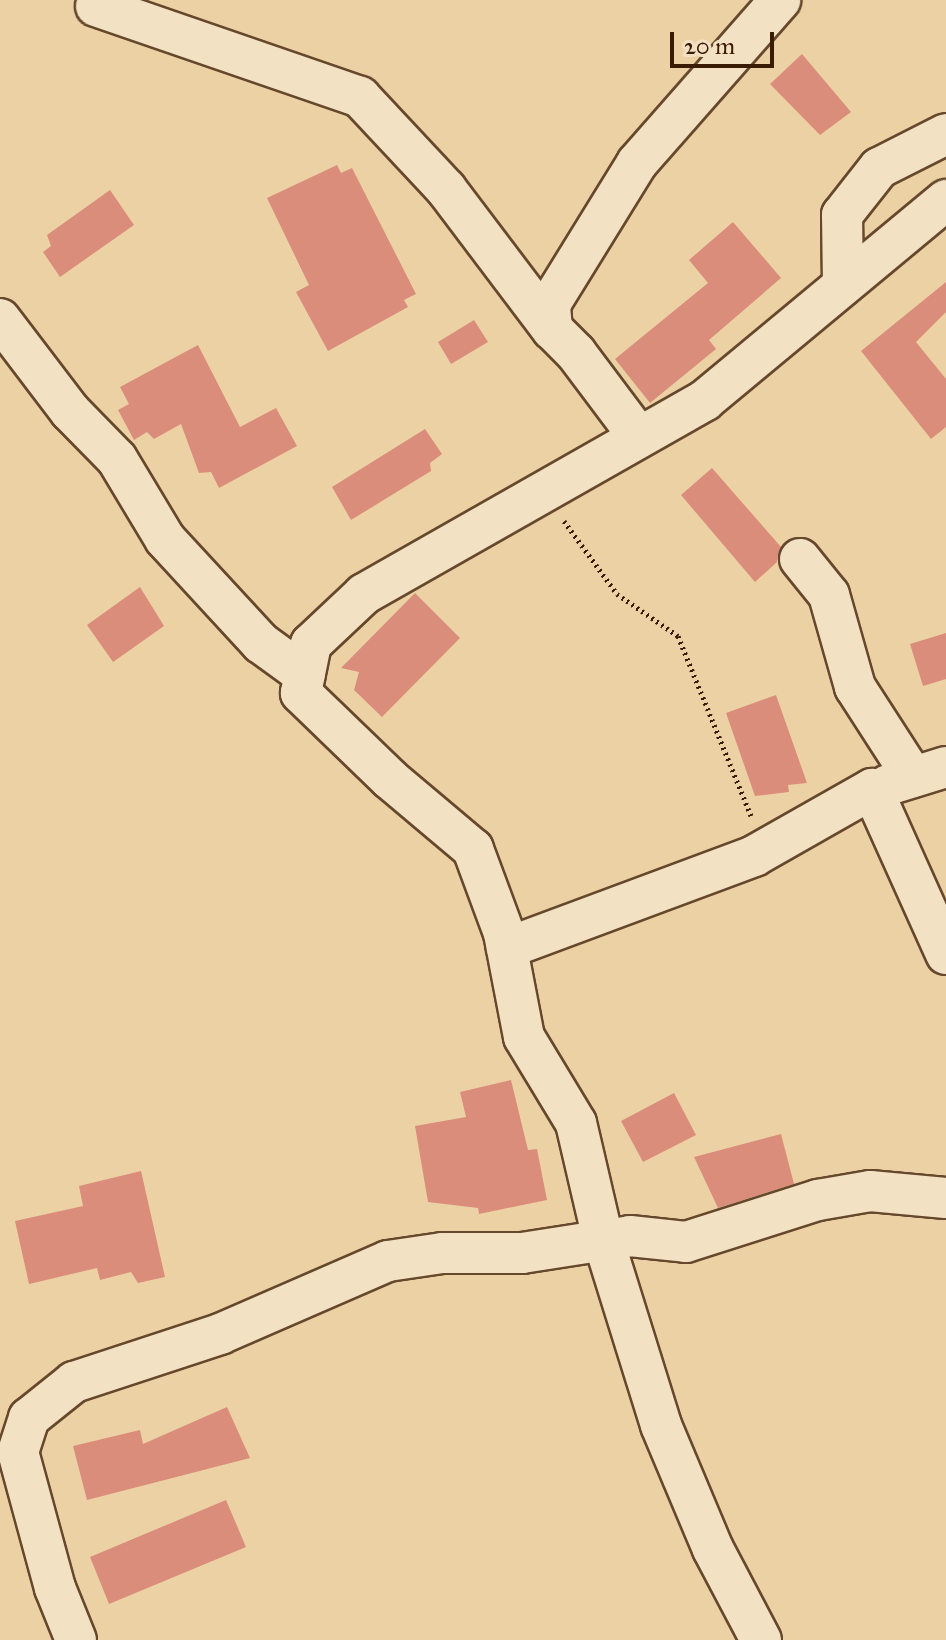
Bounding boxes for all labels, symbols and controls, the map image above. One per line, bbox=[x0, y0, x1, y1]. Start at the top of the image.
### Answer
scale bar bbox=[674, 16, 778, 66]
text: 20 m bbox=[684, 31, 735, 61]

